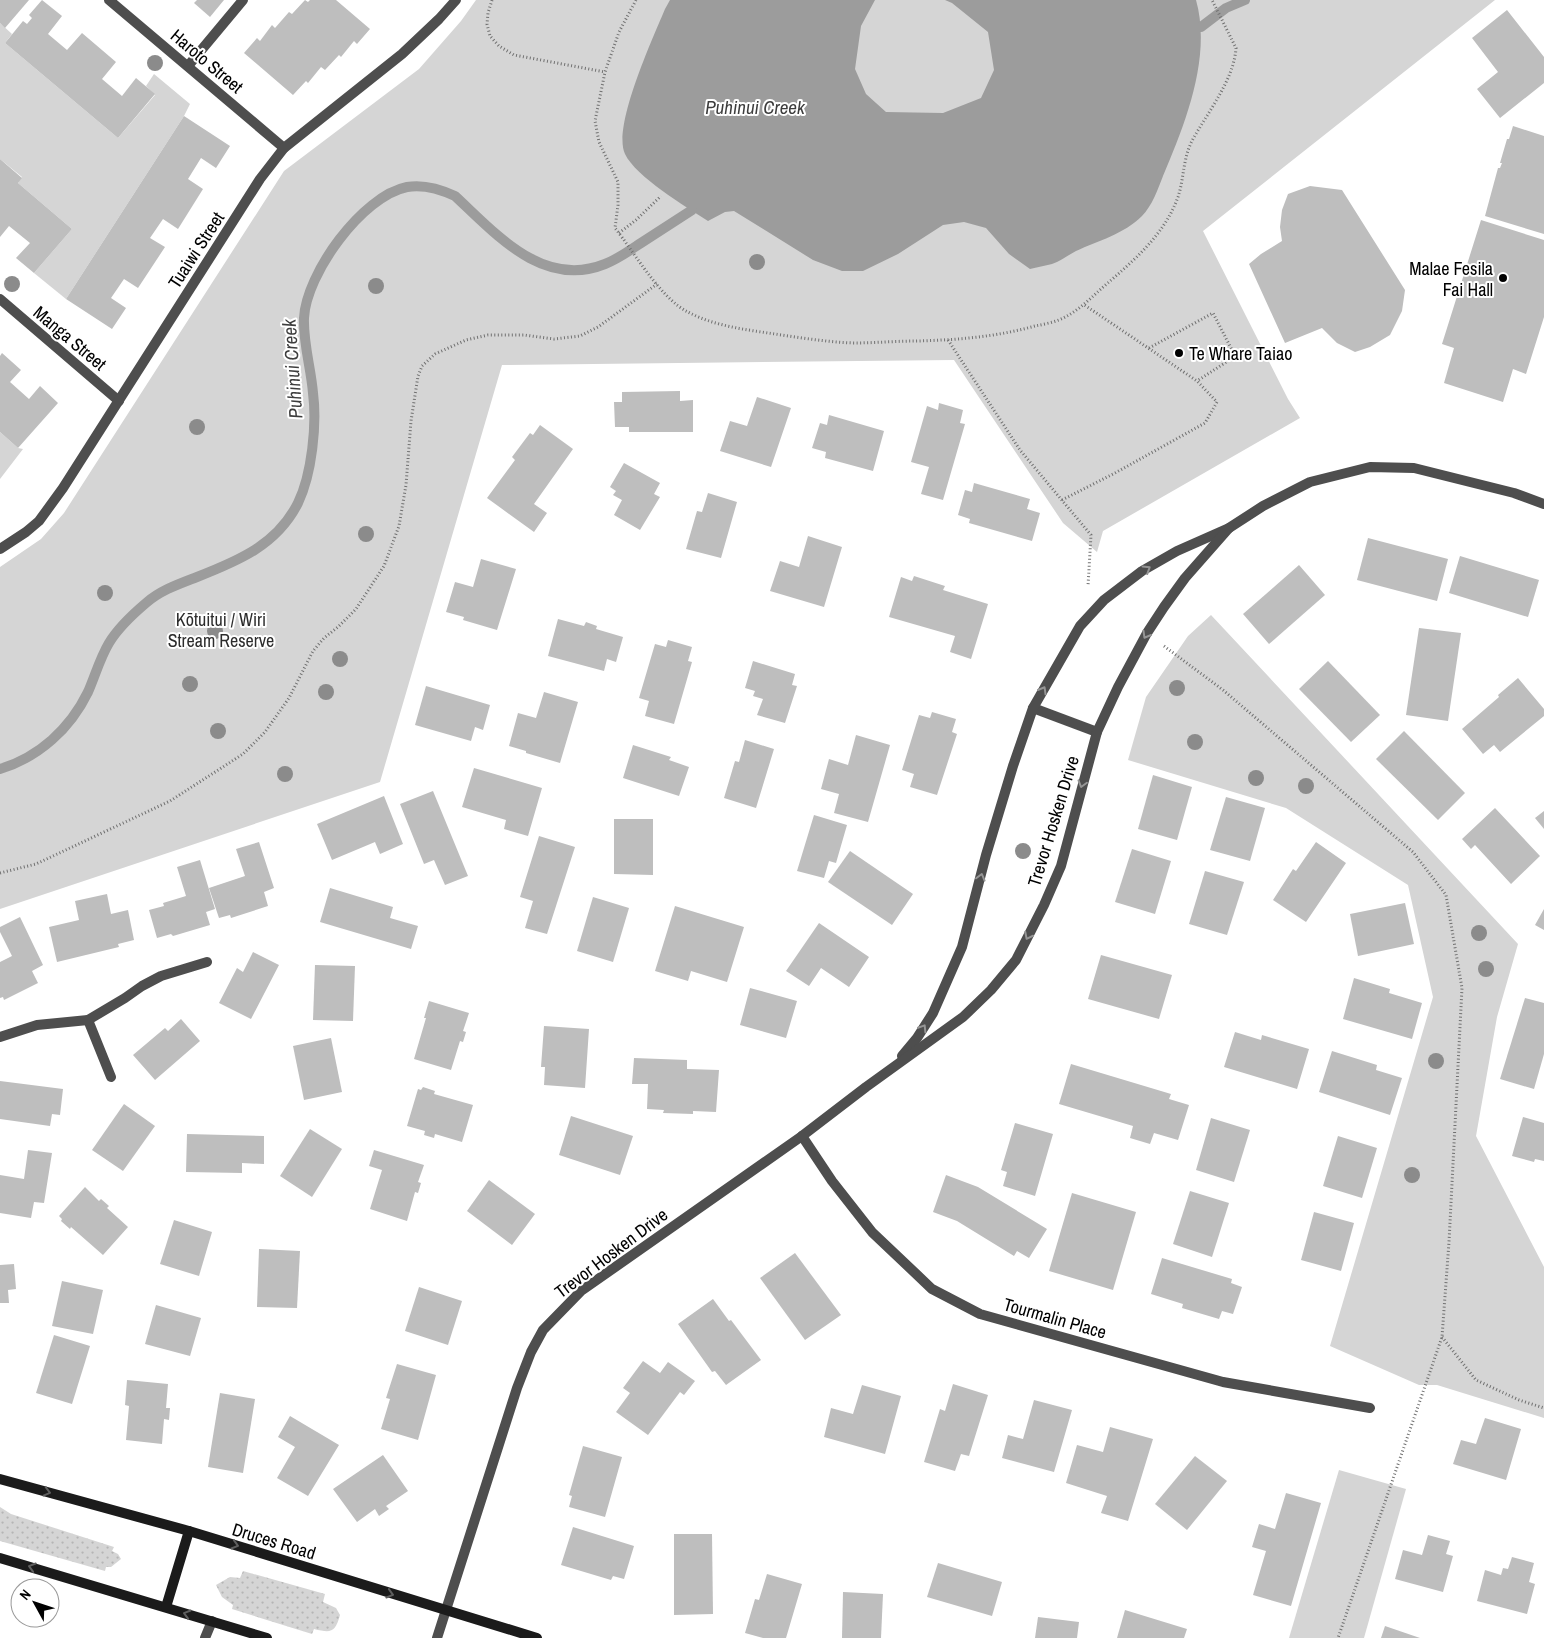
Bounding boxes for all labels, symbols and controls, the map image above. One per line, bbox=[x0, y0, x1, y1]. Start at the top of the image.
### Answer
street label: Haroto Street bbox=[165, 23, 249, 99]
water label: Puhinui Creek bbox=[705, 94, 806, 120]
street label: Tuaiwi Street bbox=[162, 207, 230, 293]
place label: Malae Fesila Fai Hall bbox=[1409, 256, 1493, 302]
marker: Malae Fesila Fai Hall bbox=[1497, 272, 1509, 284]
street label: Manga Street bbox=[28, 300, 112, 376]
water label: Puhinui Creek bbox=[275, 317, 308, 420]
place label: Te Whare Taiao bbox=[1189, 341, 1292, 366]
marker: Te Whare Taiao bbox=[1173, 347, 1185, 359]
one-way arrow bbox=[1141, 565, 1150, 575]
park label: Kōtuitui / Wiri Stream Reserve bbox=[168, 607, 274, 653]
one-way arrow bbox=[1143, 630, 1153, 639]
one-way arrow bbox=[1037, 687, 1047, 696]
street label: Trevor Hosken Drive bbox=[1021, 752, 1085, 890]
one-way arrow bbox=[1078, 779, 1088, 788]
one-way arrow bbox=[975, 874, 985, 882]
one-way arrow bbox=[1024, 931, 1034, 940]
one-way arrow bbox=[917, 1025, 927, 1034]
street label: Trevor Hosken Drive bbox=[549, 1202, 673, 1304]
street label: Tourmalin Place bbox=[1001, 1291, 1109, 1345]
one-way arrow bbox=[43, 1486, 52, 1497]
street label: Druces Road bbox=[229, 1516, 319, 1566]
one-way arrow bbox=[231, 1540, 239, 1550]
one-way arrow bbox=[28, 1563, 36, 1573]
north arrow bbox=[10, 1578, 60, 1628]
text: N bbox=[15, 1586, 35, 1604]
one-way arrow bbox=[386, 1588, 394, 1598]
one-way arrow bbox=[184, 1609, 192, 1619]

